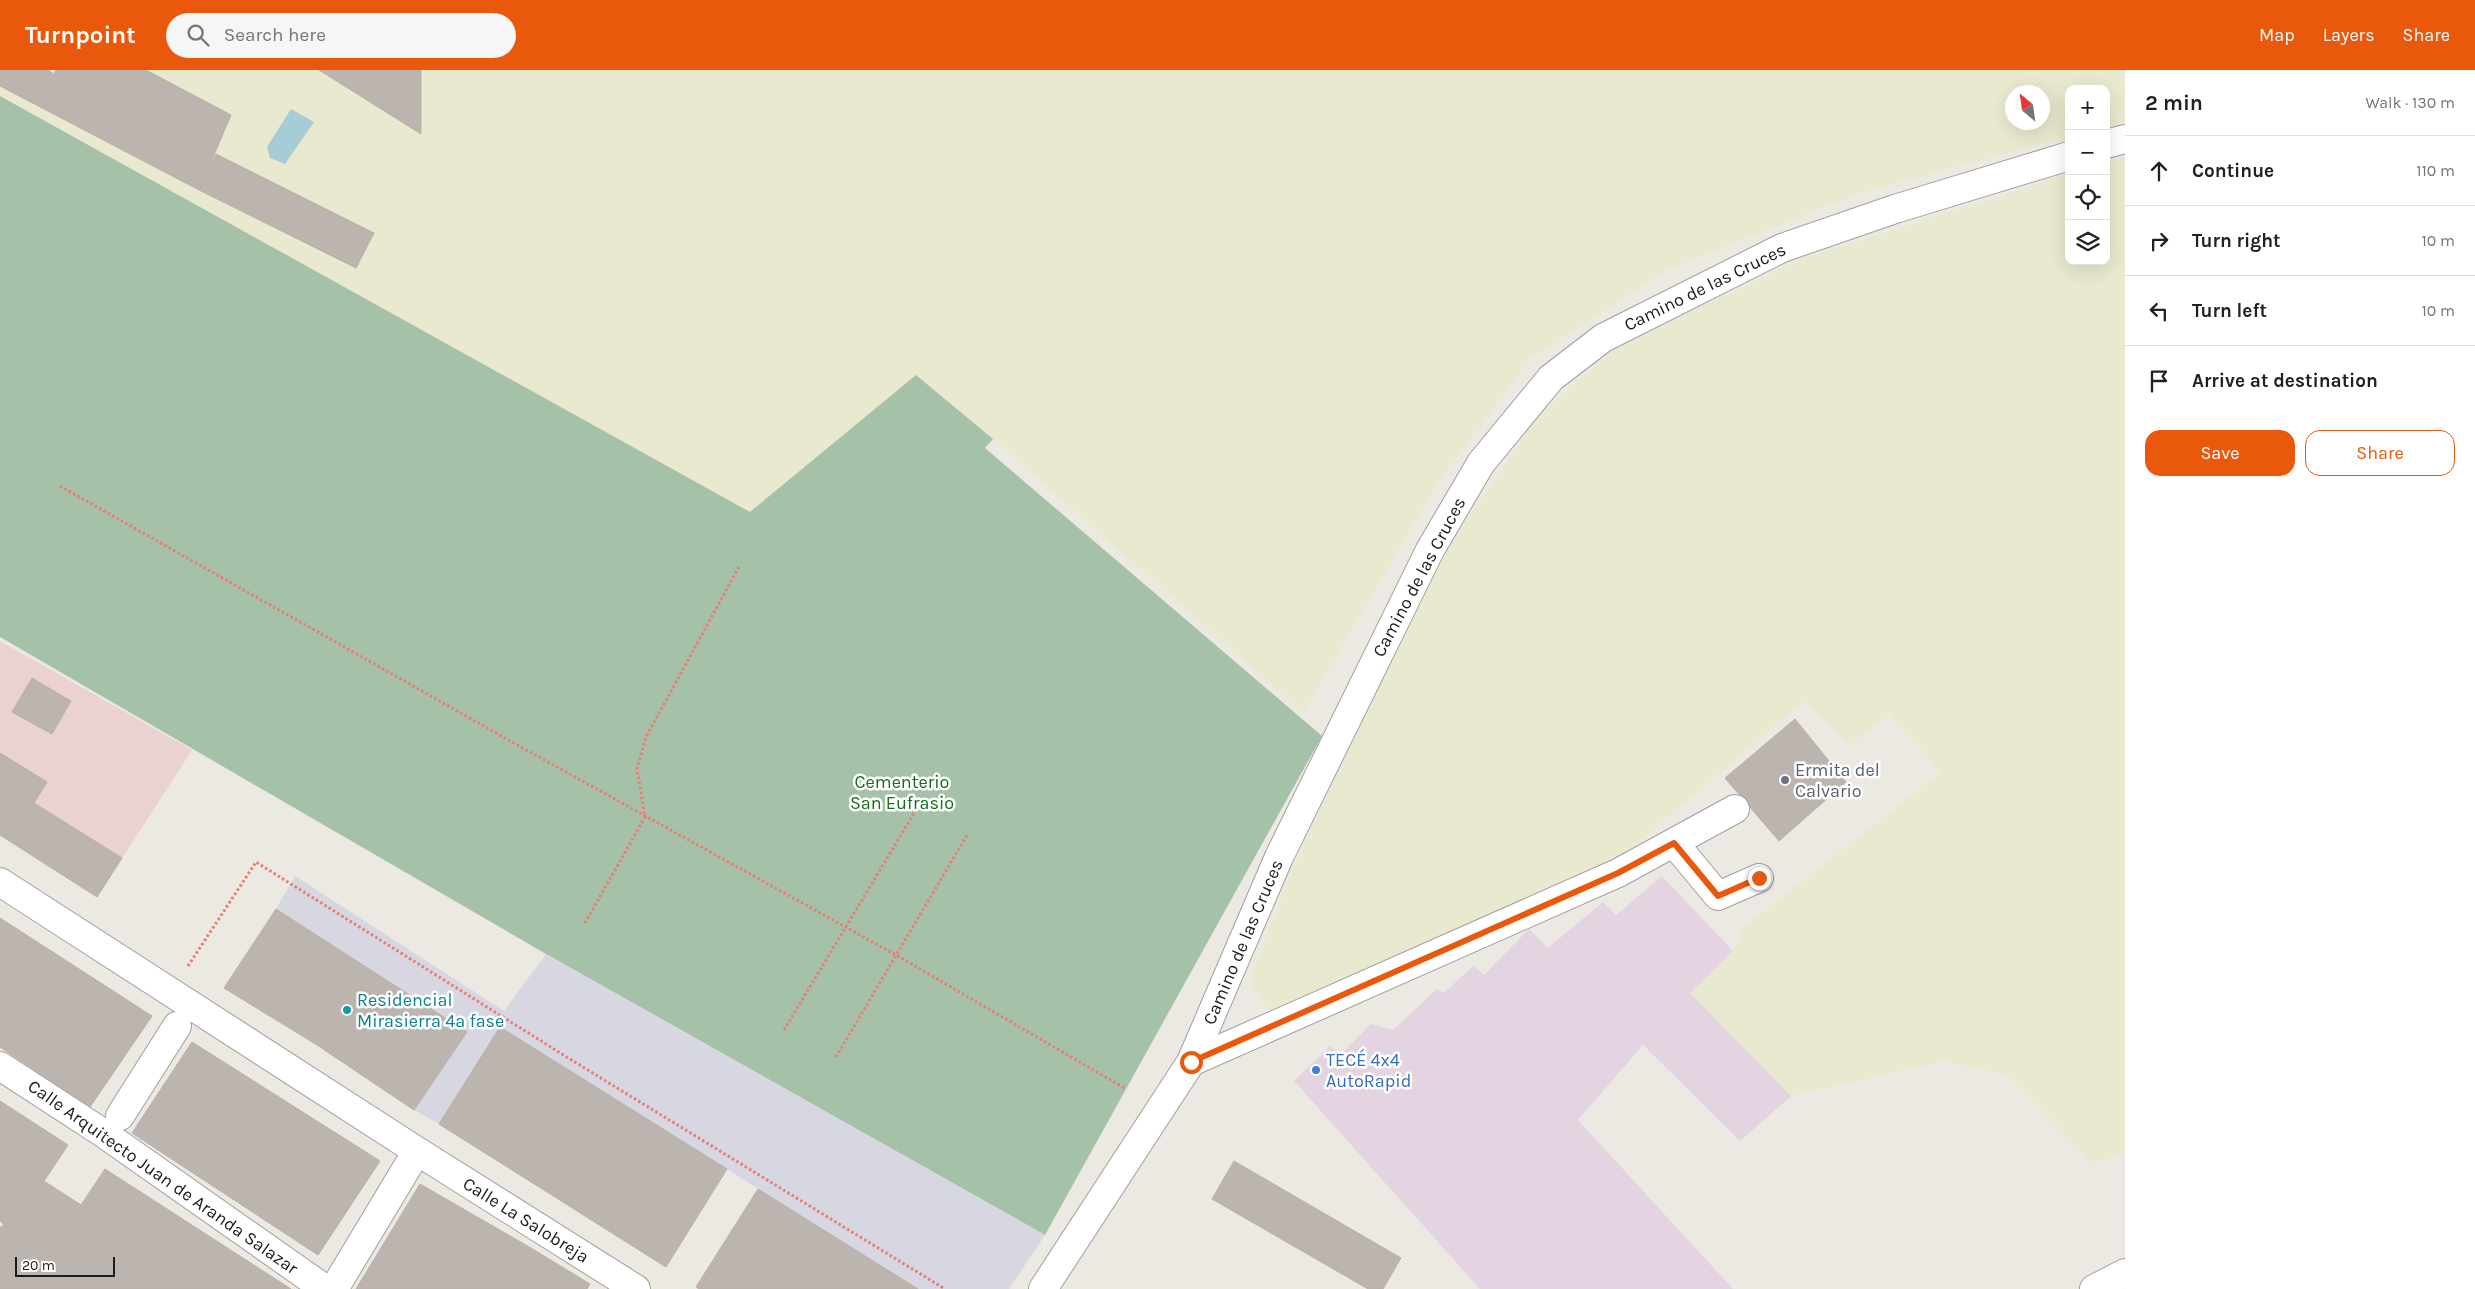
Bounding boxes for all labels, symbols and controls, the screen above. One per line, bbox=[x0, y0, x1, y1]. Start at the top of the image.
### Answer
search box bbox=[166, 13, 516, 58]
text: Turnpoint bbox=[25, 21, 136, 49]
icon: search bbox=[184, 21, 212, 49]
text: Search here bbox=[224, 24, 326, 46]
text: Map bbox=[2259, 24, 2295, 46]
text: Layers bbox=[2323, 24, 2375, 46]
text: Share bbox=[2403, 24, 2450, 46]
north arrow bbox=[2005, 85, 2050, 130]
map controls bbox=[2065, 85, 2110, 265]
button: + bbox=[2065, 85, 2110, 130]
text: 2 min bbox=[2145, 91, 2203, 115]
text: Walk · 130 m bbox=[2365, 93, 2455, 112]
button: − bbox=[2065, 130, 2110, 175]
icon: ahead bbox=[2145, 157, 2173, 185]
text: Continue bbox=[2192, 160, 2274, 182]
text: 110 m bbox=[2416, 161, 2455, 180]
button: locate bbox=[2065, 175, 2110, 220]
button: layers bbox=[2065, 220, 2110, 265]
icon: right bbox=[2145, 227, 2173, 255]
text: Turn right bbox=[2192, 230, 2281, 252]
text: 10 m bbox=[2421, 231, 2455, 250]
street label: Camino de las Cruces bbox=[1620, 238, 1790, 336]
icon: left bbox=[2145, 297, 2173, 325]
text: Turn left bbox=[2192, 300, 2267, 322]
text: 10 m bbox=[2421, 301, 2455, 320]
icon: arrive bbox=[2145, 367, 2173, 395]
text: Arrive at destination bbox=[2192, 370, 2378, 392]
button: Save bbox=[2145, 430, 2295, 476]
button: Share bbox=[2305, 430, 2455, 476]
street label: Camino de las Cruces bbox=[1368, 494, 1470, 660]
place label: Ermita del Calvario bbox=[1795, 759, 1880, 802]
park label: Cementerio San Eufrasio bbox=[850, 771, 954, 814]
marker: Ermita del Calvario bbox=[1779, 774, 1791, 786]
street label: Camino de las Cruces bbox=[1198, 856, 1288, 1028]
route end bbox=[1748, 867, 1771, 890]
place label: Residencial Mirasierra 4ª fase bbox=[357, 989, 504, 1032]
marker: Residencial Mirasierra 4ª fase bbox=[341, 1004, 353, 1016]
place label: TECÉ 4x4 AutoRapid bbox=[1326, 1048, 1411, 1092]
route start bbox=[1180, 1051, 1203, 1074]
marker: TECÉ 4x4 AutoRapid bbox=[1310, 1064, 1322, 1076]
street label: Calle Arquitecto Juan de Aranda Salazar bbox=[24, 1075, 303, 1279]
street label: Calle La Salobreja bbox=[459, 1172, 593, 1268]
scale bar bbox=[15, 1254, 115, 1277]
text: 20 m bbox=[22, 1257, 55, 1274]

